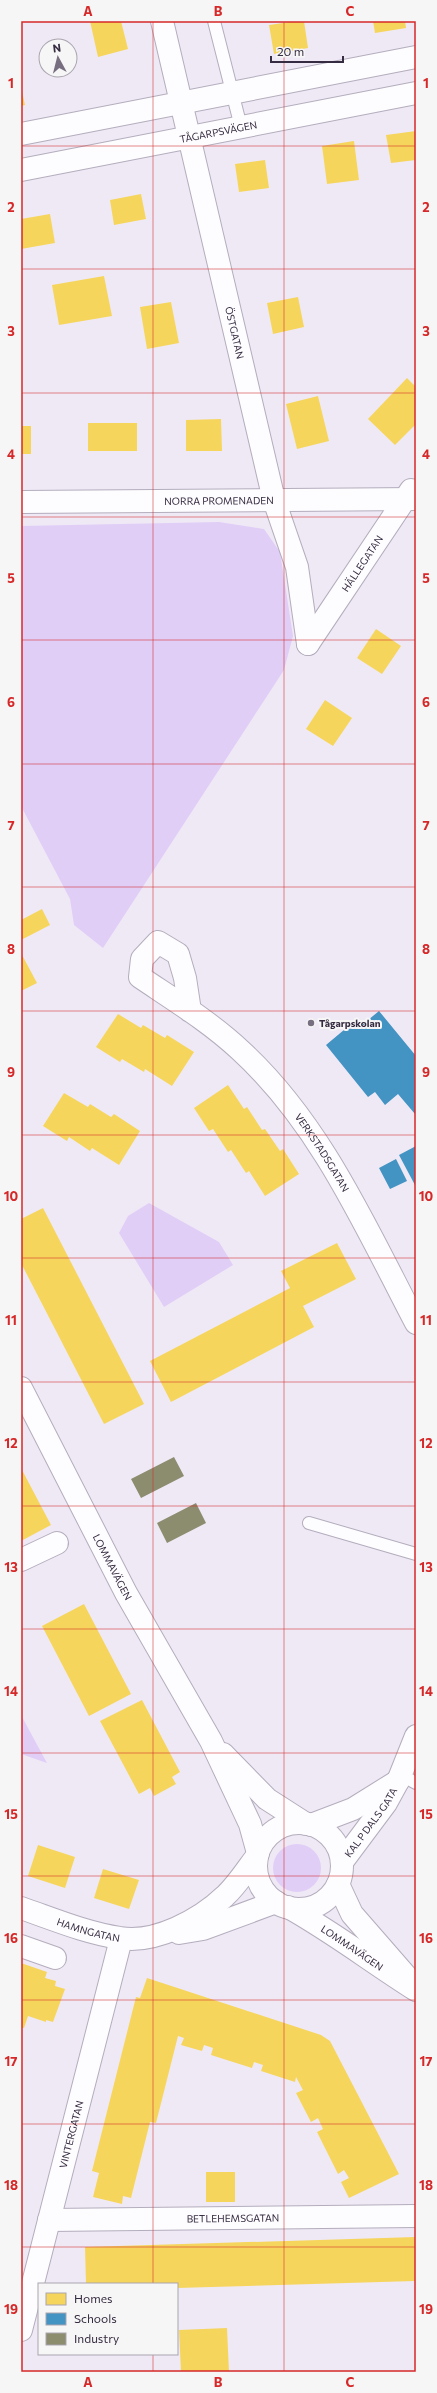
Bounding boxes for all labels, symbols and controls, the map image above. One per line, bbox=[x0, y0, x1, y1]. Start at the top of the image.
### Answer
text: A bbox=[83, 3, 93, 19]
text: B bbox=[214, 3, 223, 19]
text: C bbox=[346, 3, 355, 19]
north arrow bbox=[38, 38, 78, 78]
scale bar bbox=[271, 38, 343, 64]
text: N bbox=[52, 41, 62, 55]
text: 20 m bbox=[277, 44, 304, 58]
text: 1 bbox=[8, 75, 14, 91]
text: 1 bbox=[423, 75, 429, 91]
street label: TÅGARPSVÄGEN bbox=[179, 118, 258, 145]
text: 2 bbox=[7, 199, 15, 215]
text: 2 bbox=[422, 199, 430, 215]
street label: ÖSTGATAN bbox=[223, 305, 247, 360]
text: 3 bbox=[7, 323, 15, 339]
text: 3 bbox=[422, 323, 430, 339]
text: 4 bbox=[7, 446, 15, 462]
text: 4 bbox=[422, 446, 430, 462]
street label: NORRA PROMENADEN bbox=[164, 494, 274, 507]
street label: HÄLLEGATAN bbox=[339, 533, 385, 594]
text: 5 bbox=[7, 570, 15, 586]
text: 5 bbox=[422, 570, 430, 586]
text: 6 bbox=[7, 694, 15, 710]
text: 6 bbox=[422, 694, 430, 710]
text: 7 bbox=[7, 817, 15, 833]
text: 7 bbox=[422, 817, 430, 833]
text: 8 bbox=[7, 941, 15, 957]
text: 8 bbox=[422, 941, 430, 957]
place label: Tågarpskolan bbox=[319, 1017, 381, 1029]
marker: Tågarpskolan bbox=[306, 1018, 316, 1028]
text: 9 bbox=[7, 1064, 15, 1080]
text: 9 bbox=[422, 1064, 430, 1080]
street label: VERKSTADSGATAN bbox=[293, 1111, 352, 1194]
text: 10 bbox=[4, 1188, 19, 1204]
text: 10 bbox=[419, 1188, 434, 1204]
text: 11 bbox=[5, 1312, 17, 1328]
text: 11 bbox=[420, 1312, 432, 1328]
text: 12 bbox=[4, 1435, 18, 1451]
text: 12 bbox=[419, 1435, 433, 1451]
street label: LOMMAVÄGEN bbox=[91, 1532, 135, 1602]
text: 13 bbox=[4, 1559, 18, 1575]
text: 13 bbox=[419, 1559, 433, 1575]
text: 14 bbox=[4, 1683, 18, 1699]
text: 14 bbox=[419, 1683, 433, 1699]
street label: KAL P DALS GATA bbox=[342, 1785, 399, 1860]
text: 15 bbox=[4, 1806, 18, 1822]
text: 15 bbox=[419, 1806, 433, 1822]
street label: HAMNGATAN bbox=[55, 1915, 121, 1944]
street label: LOMMAVÄGEN bbox=[319, 1922, 386, 1973]
text: 16 bbox=[4, 1930, 18, 1946]
text: 16 bbox=[419, 1930, 433, 1946]
text: 17 bbox=[4, 2053, 18, 2069]
text: 17 bbox=[419, 2053, 433, 2069]
street label: VINTERGATAN bbox=[57, 2099, 85, 2169]
text: 18 bbox=[4, 2177, 18, 2193]
text: 18 bbox=[419, 2177, 433, 2193]
street label: BETLEHEMSGATAN bbox=[187, 2211, 279, 2224]
legend bbox=[38, 2283, 178, 2355]
text: Homes bbox=[74, 2291, 112, 2305]
text: 19 bbox=[4, 2301, 18, 2317]
text: 19 bbox=[419, 2301, 433, 2317]
text: Schools bbox=[74, 2311, 117, 2325]
text: Industry bbox=[74, 2331, 119, 2345]
text: A bbox=[83, 2374, 93, 2390]
text: B bbox=[214, 2374, 223, 2390]
text: C bbox=[346, 2374, 355, 2390]

